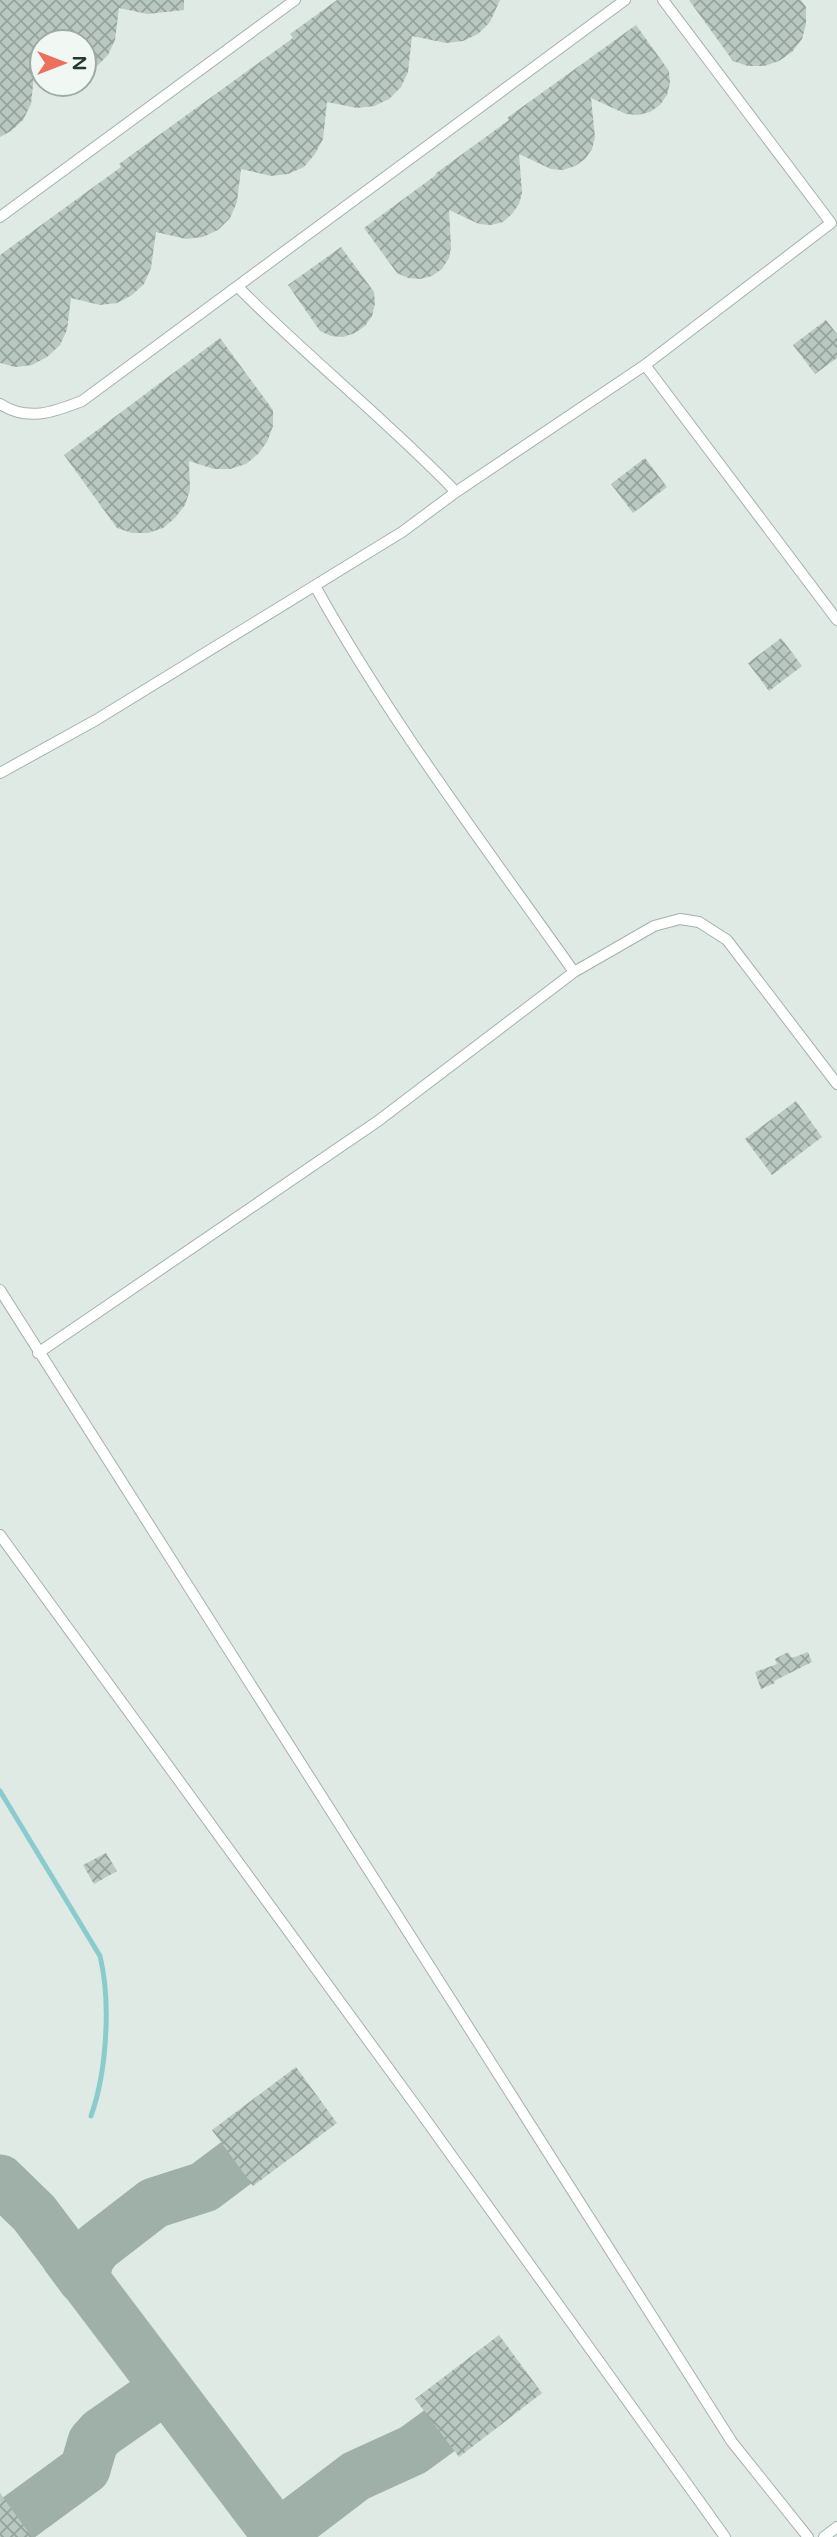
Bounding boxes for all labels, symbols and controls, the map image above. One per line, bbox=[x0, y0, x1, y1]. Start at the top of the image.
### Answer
north arrow bbox=[28, 28, 98, 98]
text: N bbox=[68, 55, 90, 71]

